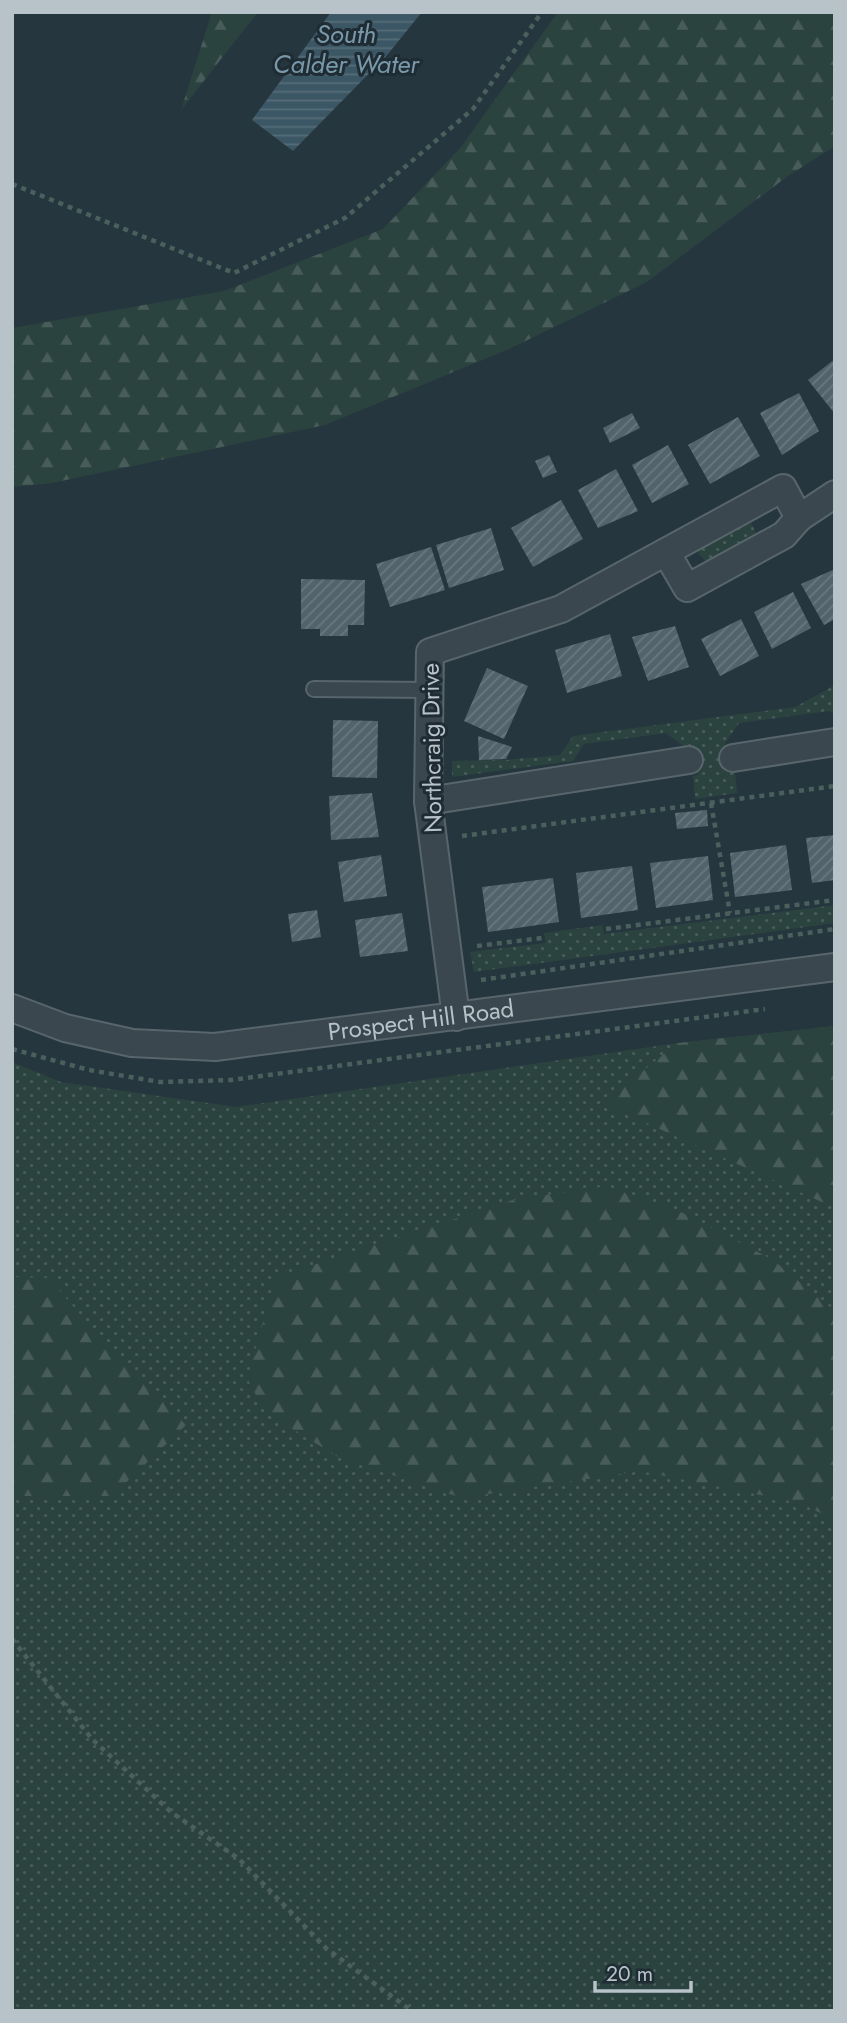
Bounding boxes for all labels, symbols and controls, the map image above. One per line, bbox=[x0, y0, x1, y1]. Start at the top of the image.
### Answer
water label: South Calder Water bbox=[273, 15, 420, 83]
street label: Northcraig Drive bbox=[413, 663, 450, 833]
street label: Prospect Hill Road bbox=[326, 991, 516, 1049]
scale bar bbox=[595, 1950, 691, 1994]
text: 20 m bbox=[606, 1959, 653, 1989]

